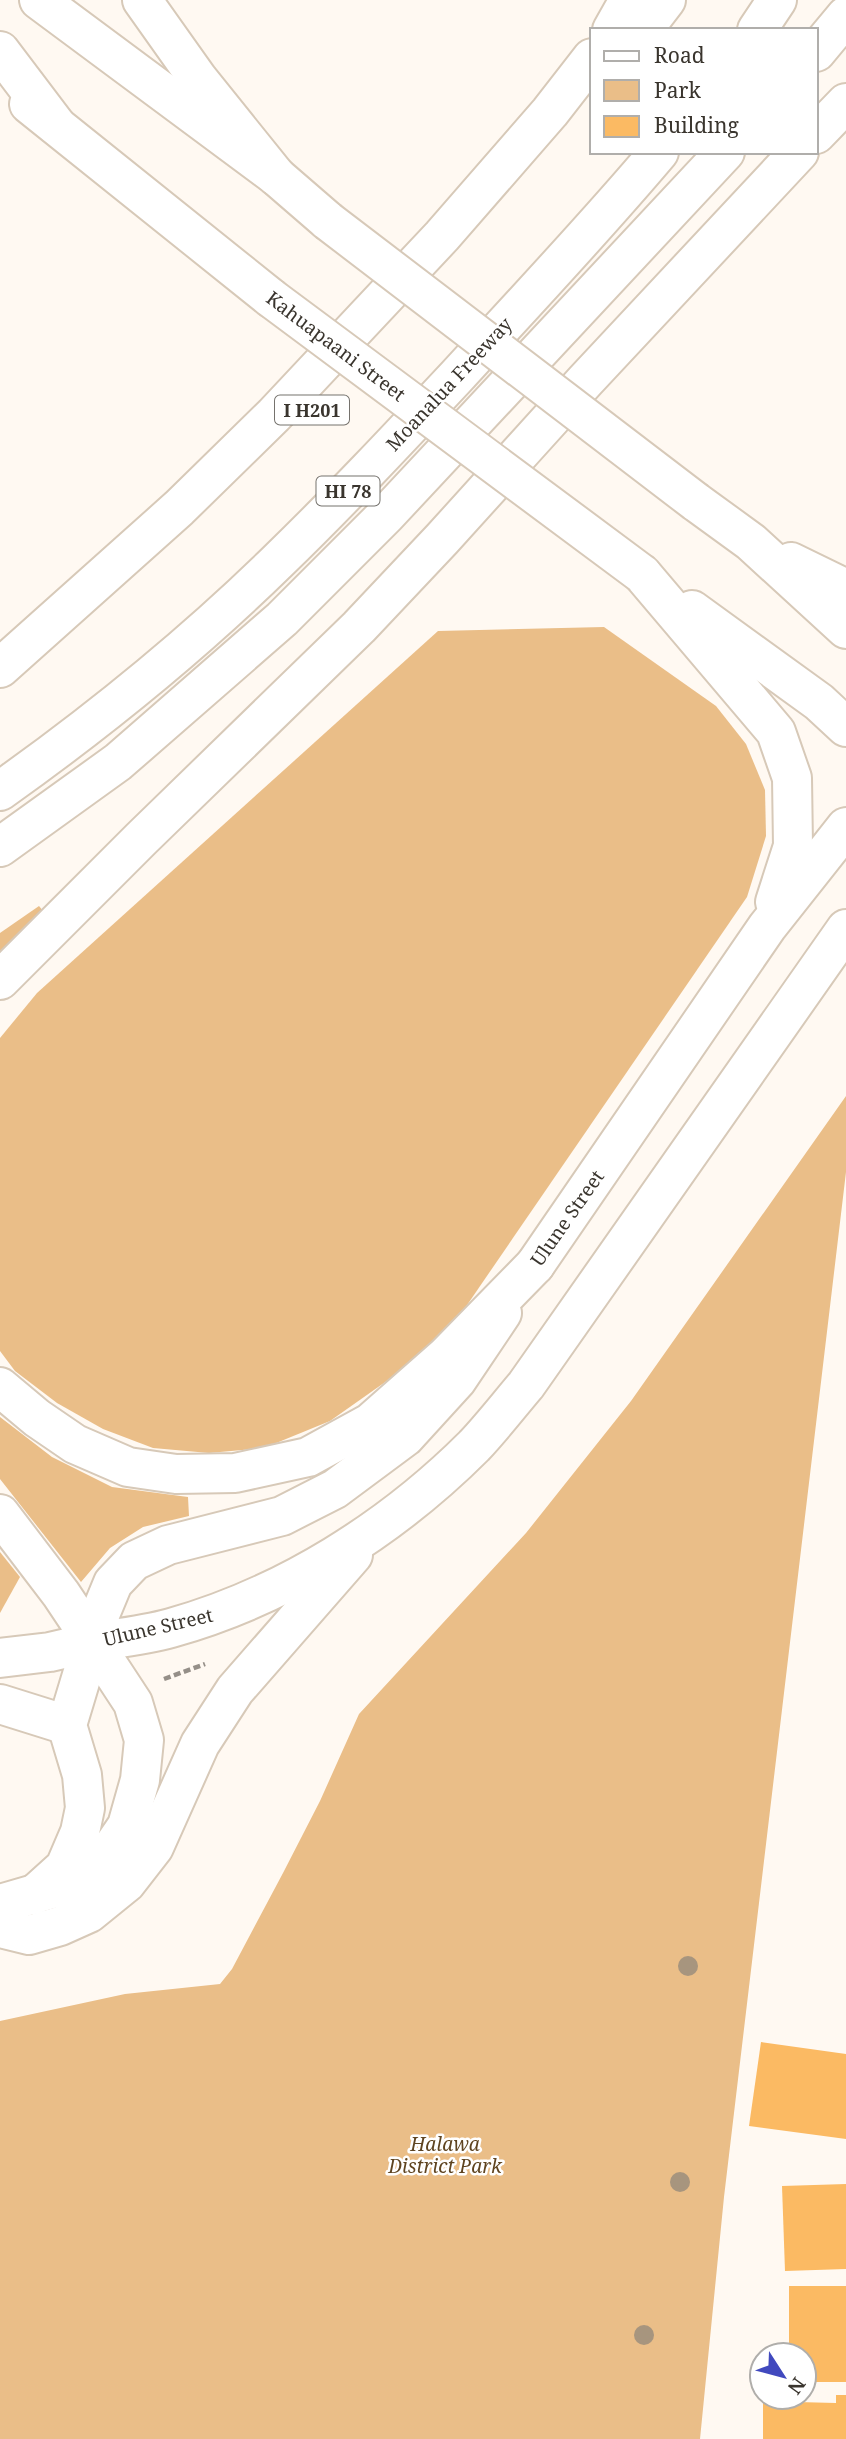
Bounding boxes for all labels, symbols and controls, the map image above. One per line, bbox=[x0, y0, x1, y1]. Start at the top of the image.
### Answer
legend bbox=[590, 28, 818, 154]
text: Road bbox=[654, 41, 705, 69]
text: Park bbox=[654, 76, 701, 104]
text: Building bbox=[654, 111, 739, 139]
street label: Kahuapaani Street bbox=[261, 285, 411, 407]
street label: Moanalua Freeway bbox=[380, 311, 518, 456]
road number: I H201 bbox=[275, 396, 349, 424]
road number: HI 78 bbox=[316, 476, 380, 505]
street label: Ulune Street bbox=[524, 1164, 610, 1271]
street label: Ulune Street bbox=[101, 1602, 216, 1652]
park label: Halawa District Park bbox=[387, 2131, 503, 2179]
north arrow bbox=[748, 2341, 818, 2411]
text: N bbox=[782, 2372, 812, 2400]

